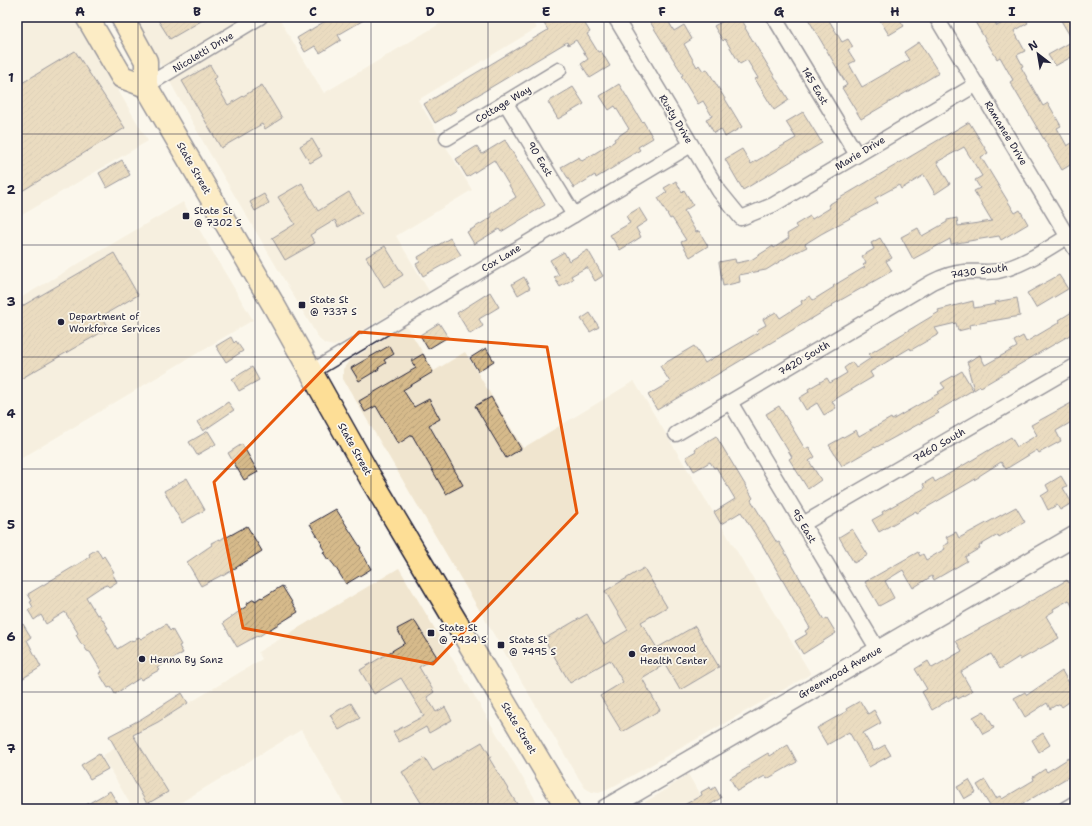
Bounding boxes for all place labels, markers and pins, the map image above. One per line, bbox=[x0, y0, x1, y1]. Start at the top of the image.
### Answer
place label: State St @ 7302 S bbox=[194, 204, 242, 229]
marker: State St @ 7302 S bbox=[181, 211, 191, 221]
place label: State St @ 7337 S bbox=[310, 293, 357, 318]
marker: State St @ 7337 S bbox=[297, 300, 307, 310]
place label: Department of Workforce Services bbox=[69, 310, 160, 335]
marker: Department of Workforce Services bbox=[56, 317, 66, 327]
place label: State St @ 7434 S bbox=[439, 621, 487, 646]
marker: State St @ 7434 S bbox=[426, 628, 436, 638]
place label: State St @ 7495 S bbox=[509, 633, 557, 658]
marker: State St @ 7495 S bbox=[496, 640, 506, 650]
place label: Greenwood Health Center bbox=[640, 642, 708, 667]
marker: Greenwood Health Center bbox=[627, 649, 637, 659]
place label: Henna By Sanz bbox=[150, 653, 223, 666]
marker: Henna By Sanz bbox=[137, 654, 147, 664]

